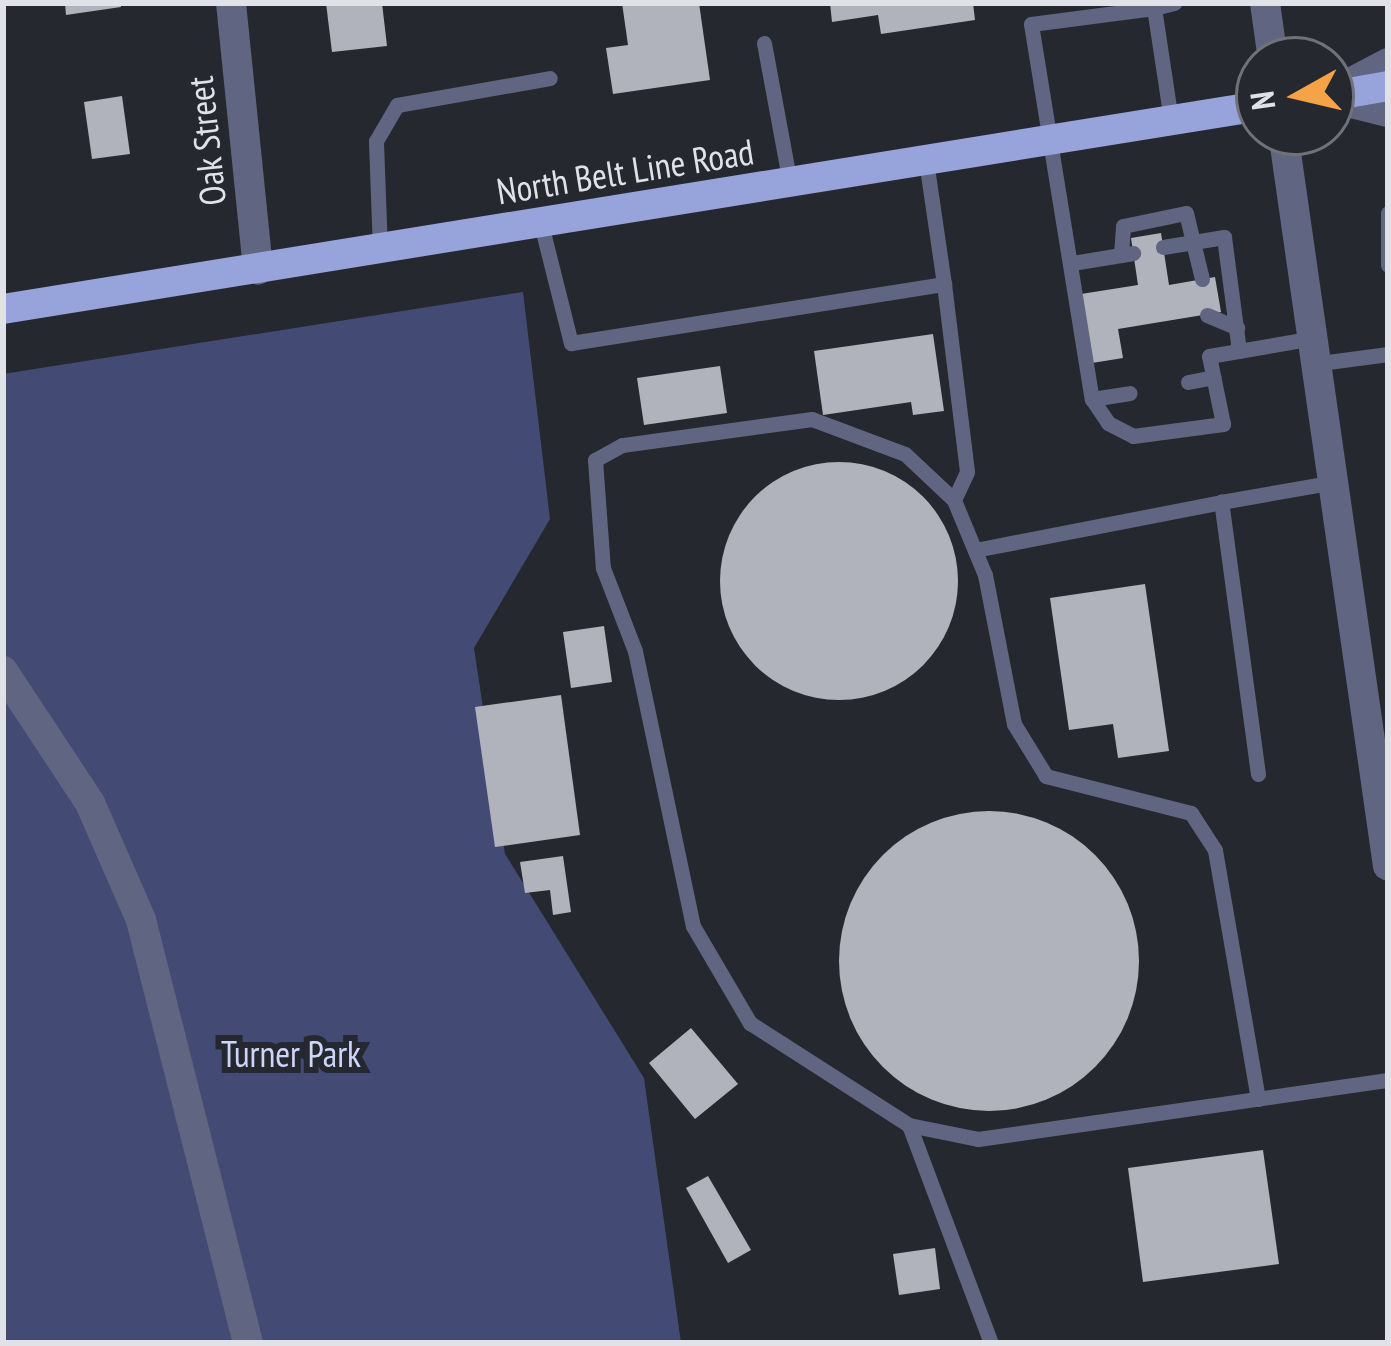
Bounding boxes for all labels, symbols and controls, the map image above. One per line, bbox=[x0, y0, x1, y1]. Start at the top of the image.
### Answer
north arrow bbox=[1235, 36, 1355, 156]
street label: Oak Street bbox=[178, 74, 234, 208]
text: N bbox=[1239, 89, 1284, 112]
street label: North Belt Line Road bbox=[494, 129, 756, 213]
park label: Turner Park bbox=[221, 1032, 361, 1076]

